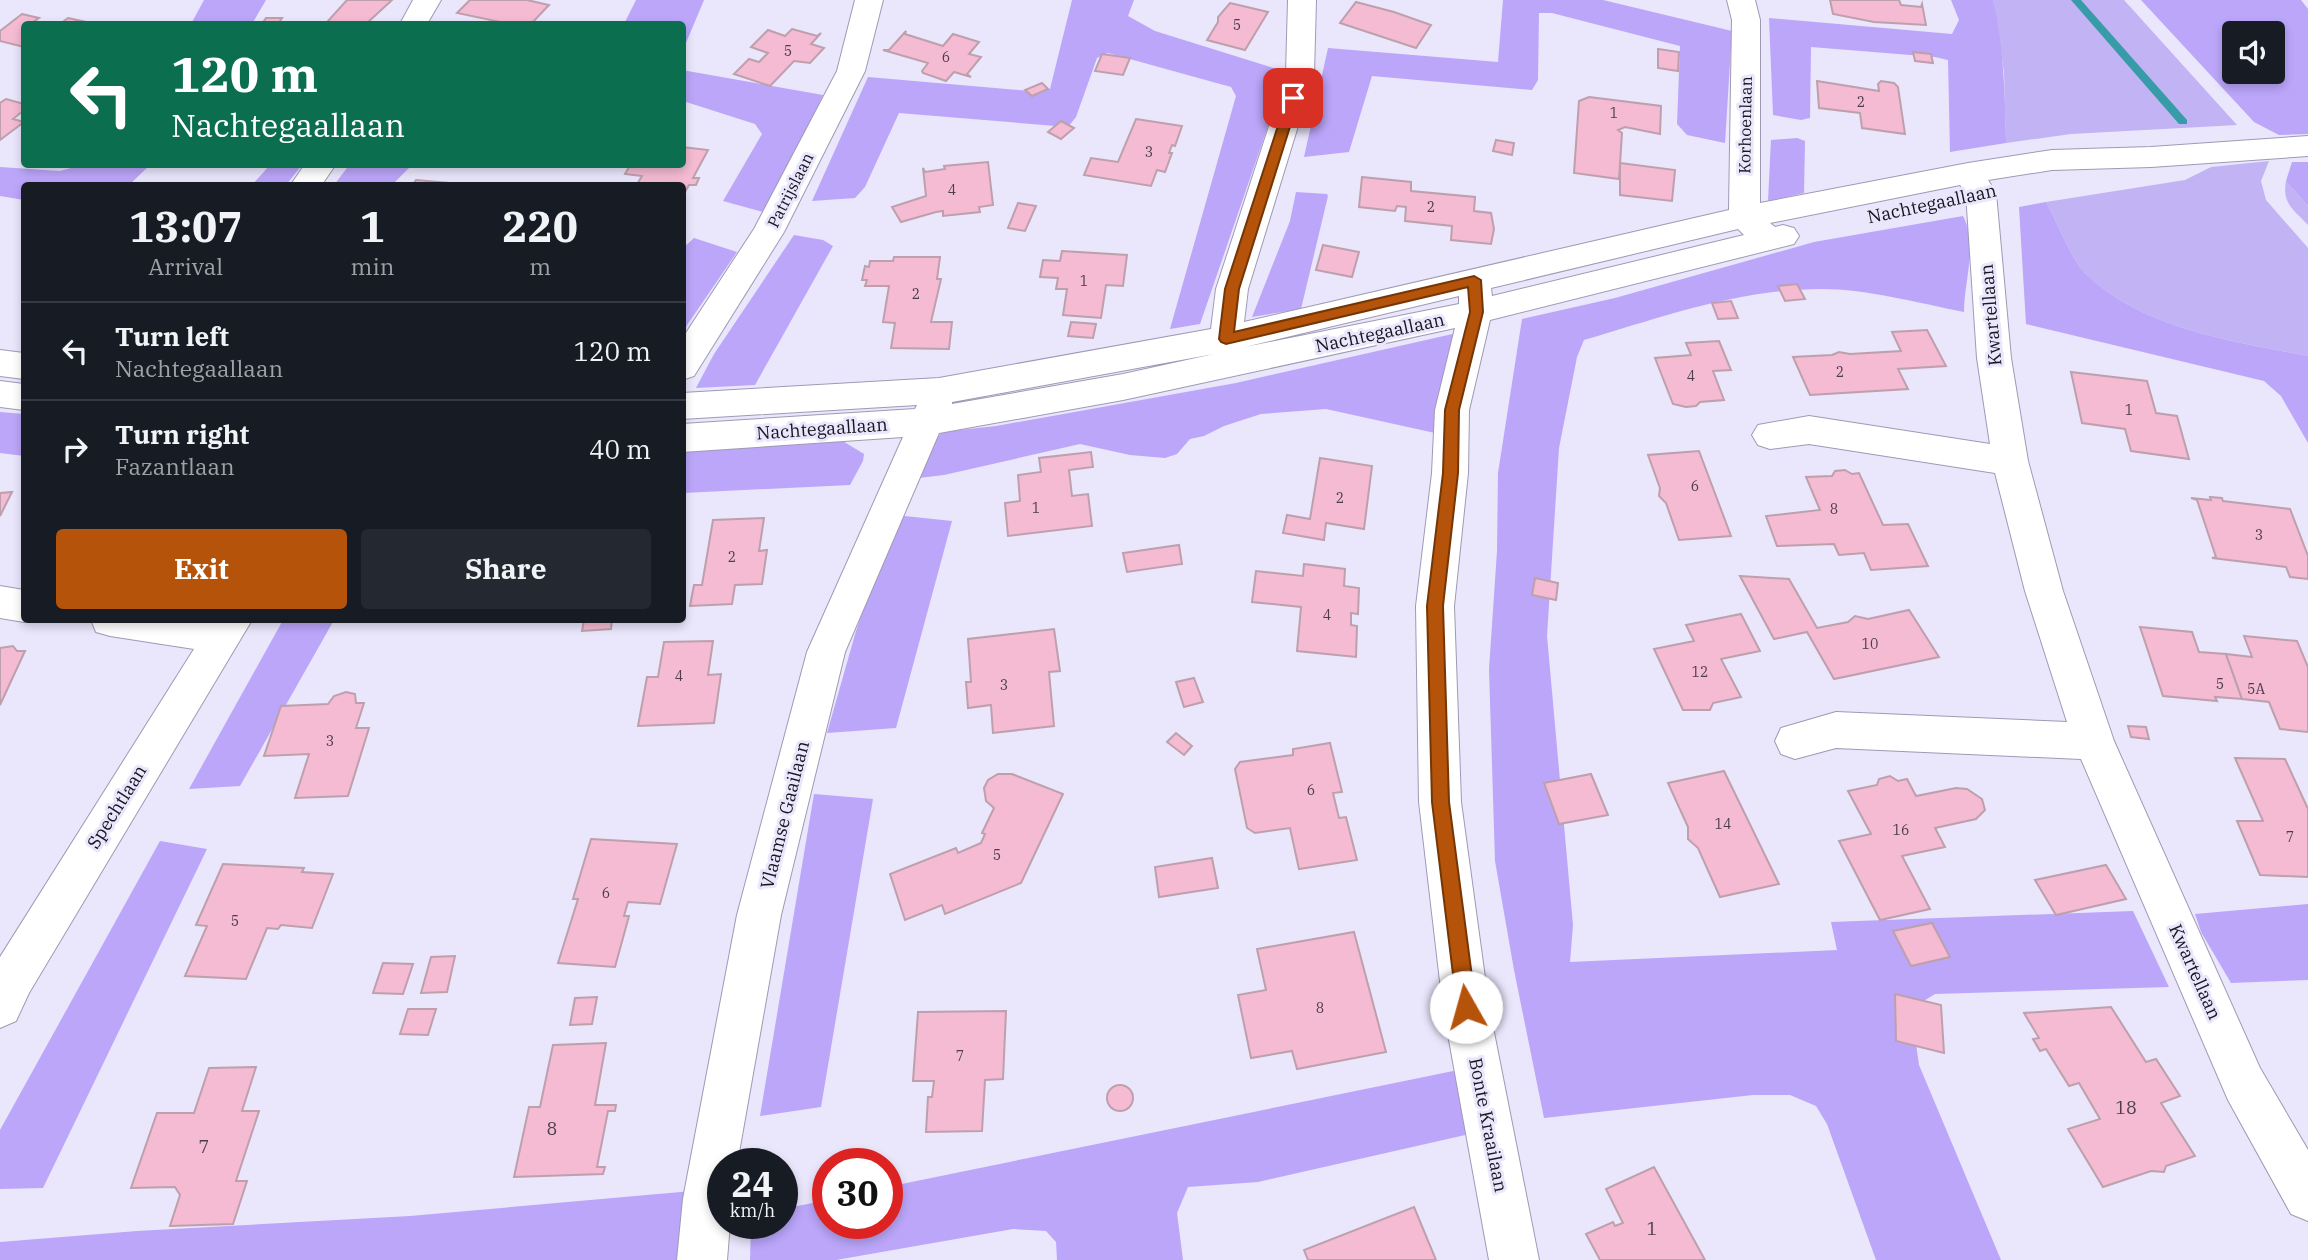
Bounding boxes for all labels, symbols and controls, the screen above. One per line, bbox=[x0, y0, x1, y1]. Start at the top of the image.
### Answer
house number: 5 bbox=[1233, 16, 1241, 34]
map controls bbox=[2222, 21, 2285, 84]
button: sound bbox=[2222, 21, 2285, 84]
text: 120 m bbox=[171, 42, 318, 105]
house number: 5 bbox=[784, 42, 792, 60]
house number: 6 bbox=[942, 48, 950, 66]
icon: left bbox=[56, 49, 147, 140]
pin bbox=[1263, 68, 1323, 128]
street label: Korhoenlaan bbox=[1734, 76, 1756, 174]
icon: arrive bbox=[1274, 79, 1312, 117]
house number: 2 bbox=[1857, 93, 1865, 111]
text: Nachtegaallaan bbox=[171, 104, 405, 146]
house number: 1 bbox=[1610, 104, 1618, 122]
house number: 3 bbox=[1145, 143, 1153, 161]
street label: Patrijslaan bbox=[763, 149, 817, 231]
street label: Nachtegaallaan bbox=[1865, 179, 1999, 228]
house number: 4 bbox=[948, 181, 956, 199]
house number: 2 bbox=[1427, 198, 1435, 216]
text: 13:07 bbox=[129, 199, 243, 254]
text: 1 bbox=[360, 199, 385, 254]
text: 220 bbox=[502, 199, 578, 254]
text: Arrival bbox=[148, 251, 223, 281]
text: min bbox=[351, 251, 394, 281]
text: m bbox=[529, 251, 551, 281]
street label: Kwartellaan bbox=[1975, 263, 2006, 367]
house number: 1 bbox=[1080, 272, 1088, 290]
house number: 2 bbox=[912, 285, 920, 303]
street label: Nachtegaallaan bbox=[1313, 308, 1447, 357]
text: Turn left bbox=[115, 319, 229, 353]
icon: left bbox=[56, 332, 94, 370]
text: 120 m bbox=[573, 334, 651, 368]
text: Nachtegaallaan bbox=[115, 353, 283, 383]
house number: 2 bbox=[1836, 363, 1844, 381]
house number: 4 bbox=[1687, 367, 1695, 385]
house number: 1 bbox=[2125, 401, 2133, 419]
street label: Nachtegaallaan bbox=[756, 412, 888, 445]
text: Turn right bbox=[115, 417, 249, 451]
icon: right bbox=[56, 430, 94, 468]
text: 40 m bbox=[589, 432, 651, 466]
text: Fazantlaan bbox=[115, 451, 235, 481]
house number: 6 bbox=[1691, 477, 1699, 495]
house number: 2 bbox=[1336, 489, 1344, 507]
house number: 1 bbox=[1032, 499, 1040, 517]
house number: 8 bbox=[1830, 500, 1838, 518]
house number: 3 bbox=[2255, 526, 2263, 544]
button: Exit bbox=[56, 529, 347, 609]
button: Share bbox=[361, 529, 651, 609]
house number: 2 bbox=[728, 548, 736, 566]
house number: 4 bbox=[1323, 606, 1331, 624]
house number: 10 bbox=[1862, 635, 1878, 653]
house number: 12 bbox=[1692, 663, 1708, 681]
house number: 4 bbox=[675, 667, 683, 685]
house number: 5 bbox=[2216, 675, 2224, 693]
house number: 3 bbox=[1000, 676, 1008, 694]
house number: 5A bbox=[2247, 680, 2265, 698]
house number: 3 bbox=[326, 732, 334, 750]
street label: Vlaamse Gaailaan bbox=[755, 738, 814, 891]
street label: Spechtlaan bbox=[82, 760, 151, 853]
house number: 6 bbox=[1307, 781, 1315, 799]
house number: 14 bbox=[1715, 815, 1731, 833]
house number: 16 bbox=[1893, 821, 1909, 839]
house number: 7 bbox=[2286, 828, 2294, 846]
house number: 5 bbox=[993, 846, 1001, 864]
house number: 6 bbox=[602, 884, 610, 902]
house number: 5 bbox=[231, 912, 239, 930]
street label: Kwartellaan bbox=[2164, 920, 2227, 1023]
position arrow bbox=[1429, 970, 1503, 1044]
house number: 8 bbox=[1316, 999, 1324, 1017]
house number: 7 bbox=[956, 1047, 964, 1065]
street label: Bonte Kraailaan bbox=[1464, 1056, 1513, 1194]
house number: 18 bbox=[2115, 1096, 2137, 1119]
house number: 8 bbox=[547, 1117, 557, 1140]
house number: 7 bbox=[199, 1135, 209, 1158]
speed limit sign: 30 bbox=[812, 1148, 903, 1239]
text: 24 bbox=[731, 1161, 774, 1207]
text: km/h bbox=[730, 1199, 775, 1222]
house number: 1 bbox=[1647, 1217, 1657, 1240]

